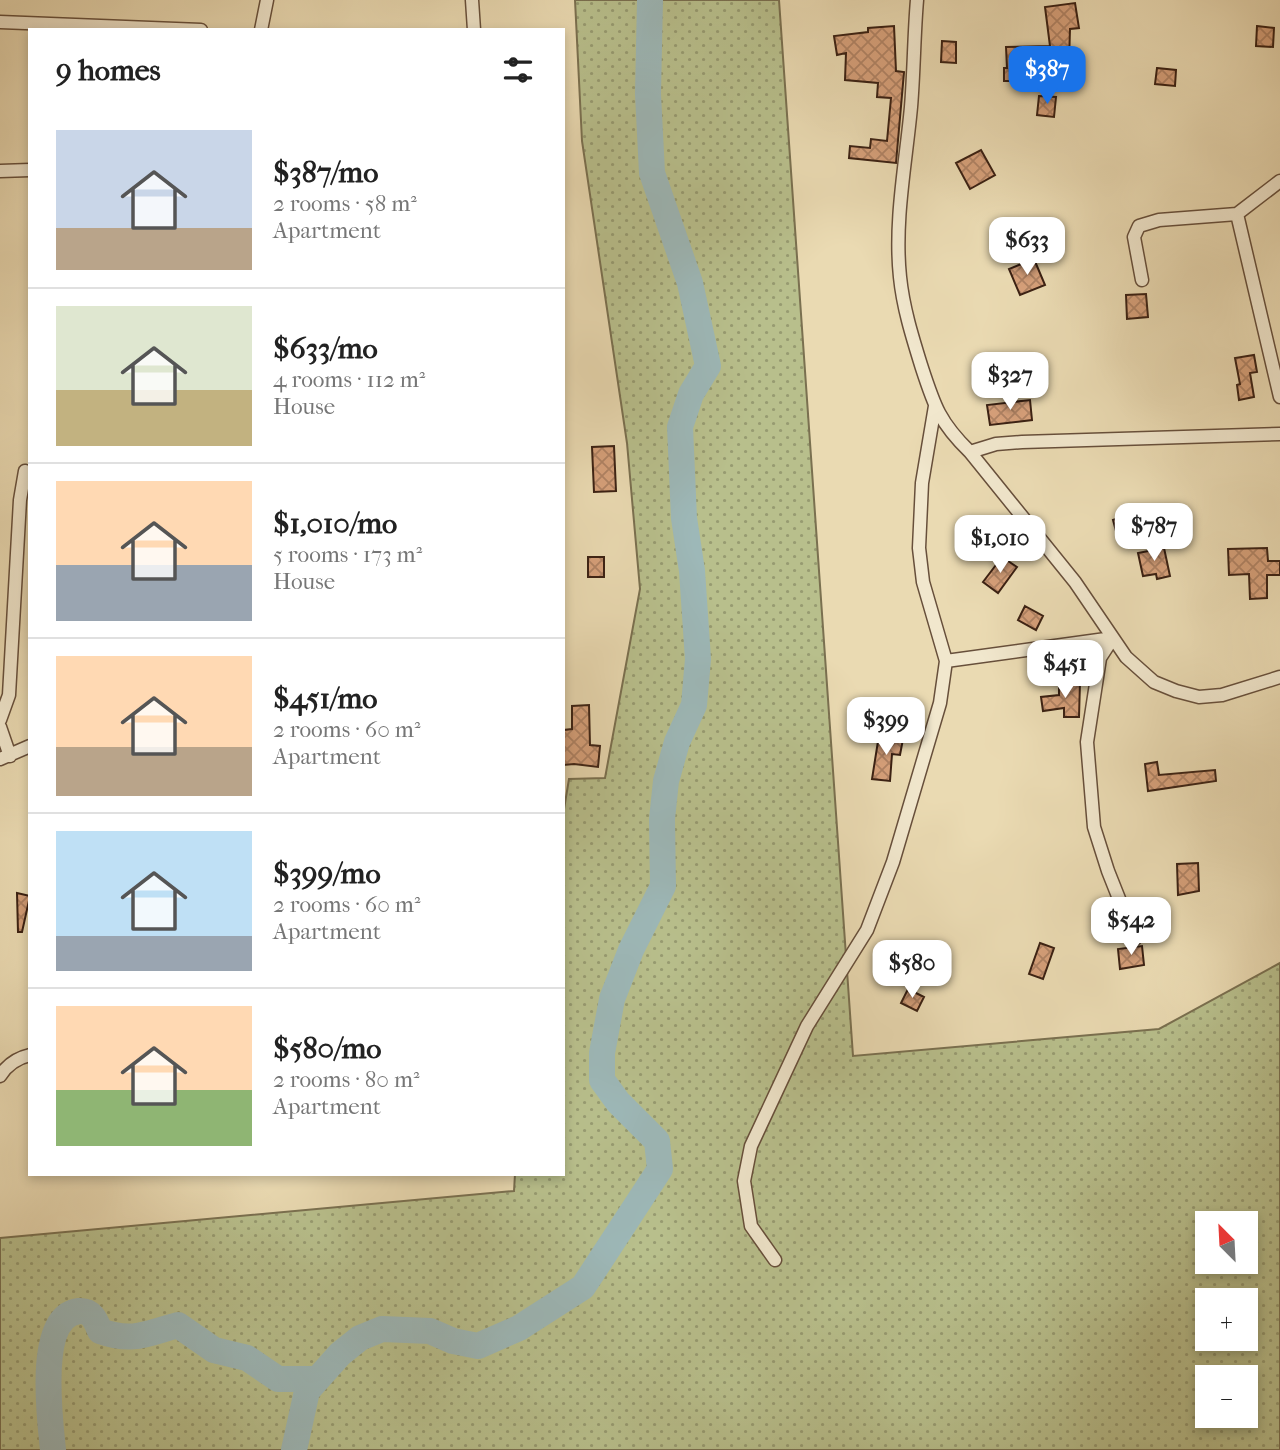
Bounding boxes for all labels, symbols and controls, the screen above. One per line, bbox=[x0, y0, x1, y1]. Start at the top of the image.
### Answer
pin: $387 bbox=[1006, 46, 1088, 106]
icon: filters bbox=[499, 51, 537, 89]
text: 9 homes bbox=[56, 53, 161, 88]
text: $387 bbox=[1025, 55, 1069, 82]
text: $387/mo bbox=[273, 155, 378, 190]
icon: home bbox=[112, 158, 196, 242]
text: 2 rooms · 58 m² bbox=[273, 190, 417, 217]
text: Apartment bbox=[273, 217, 381, 244]
pin: $633 bbox=[986, 218, 1068, 277]
text: $633 bbox=[1005, 226, 1049, 253]
text: $633/mo bbox=[273, 331, 378, 366]
icon: home bbox=[112, 334, 196, 418]
pin: $327 bbox=[969, 352, 1051, 412]
text: $327 bbox=[987, 361, 1033, 388]
text: 4 rooms · 112 m² bbox=[273, 366, 425, 393]
text: House bbox=[273, 393, 335, 420]
pin: $787 bbox=[1113, 504, 1195, 563]
text: $1,010/mo bbox=[273, 506, 397, 541]
icon: home bbox=[112, 509, 196, 593]
text: $787 bbox=[1131, 512, 1177, 539]
pin: $1,010 bbox=[943, 516, 1057, 575]
text: $1,010 bbox=[971, 524, 1029, 551]
text: 5 rooms · 173 m² bbox=[273, 541, 422, 568]
text: House bbox=[273, 568, 335, 595]
pin: $451 bbox=[1024, 640, 1106, 700]
text: $451 bbox=[1043, 649, 1087, 676]
text: $451/mo bbox=[273, 681, 377, 716]
icon: home bbox=[112, 684, 196, 768]
pin: $399 bbox=[845, 698, 927, 757]
text: $399 bbox=[863, 706, 909, 733]
text: 2 rooms · 60 m² bbox=[273, 716, 420, 743]
text: Apartment bbox=[273, 743, 381, 770]
text: $399/mo bbox=[273, 856, 381, 891]
icon: home bbox=[112, 859, 196, 943]
text: 2 rooms · 60 m² bbox=[273, 891, 420, 918]
pin: $542 bbox=[1090, 898, 1172, 957]
text: $542 bbox=[1107, 906, 1155, 933]
text: Apartment bbox=[273, 918, 381, 945]
pin: $580 bbox=[871, 940, 953, 1000]
text: $580 bbox=[889, 949, 935, 976]
text: $580/mo bbox=[273, 1031, 381, 1066]
icon: home bbox=[112, 1034, 196, 1118]
text: 2 rooms · 80 m² bbox=[273, 1066, 420, 1093]
text: Apartment bbox=[273, 1093, 381, 1120]
north arrow bbox=[1195, 1211, 1258, 1274]
map controls bbox=[1195, 1211, 1258, 1428]
button: + bbox=[1195, 1288, 1258, 1351]
button: − bbox=[1195, 1365, 1258, 1428]

